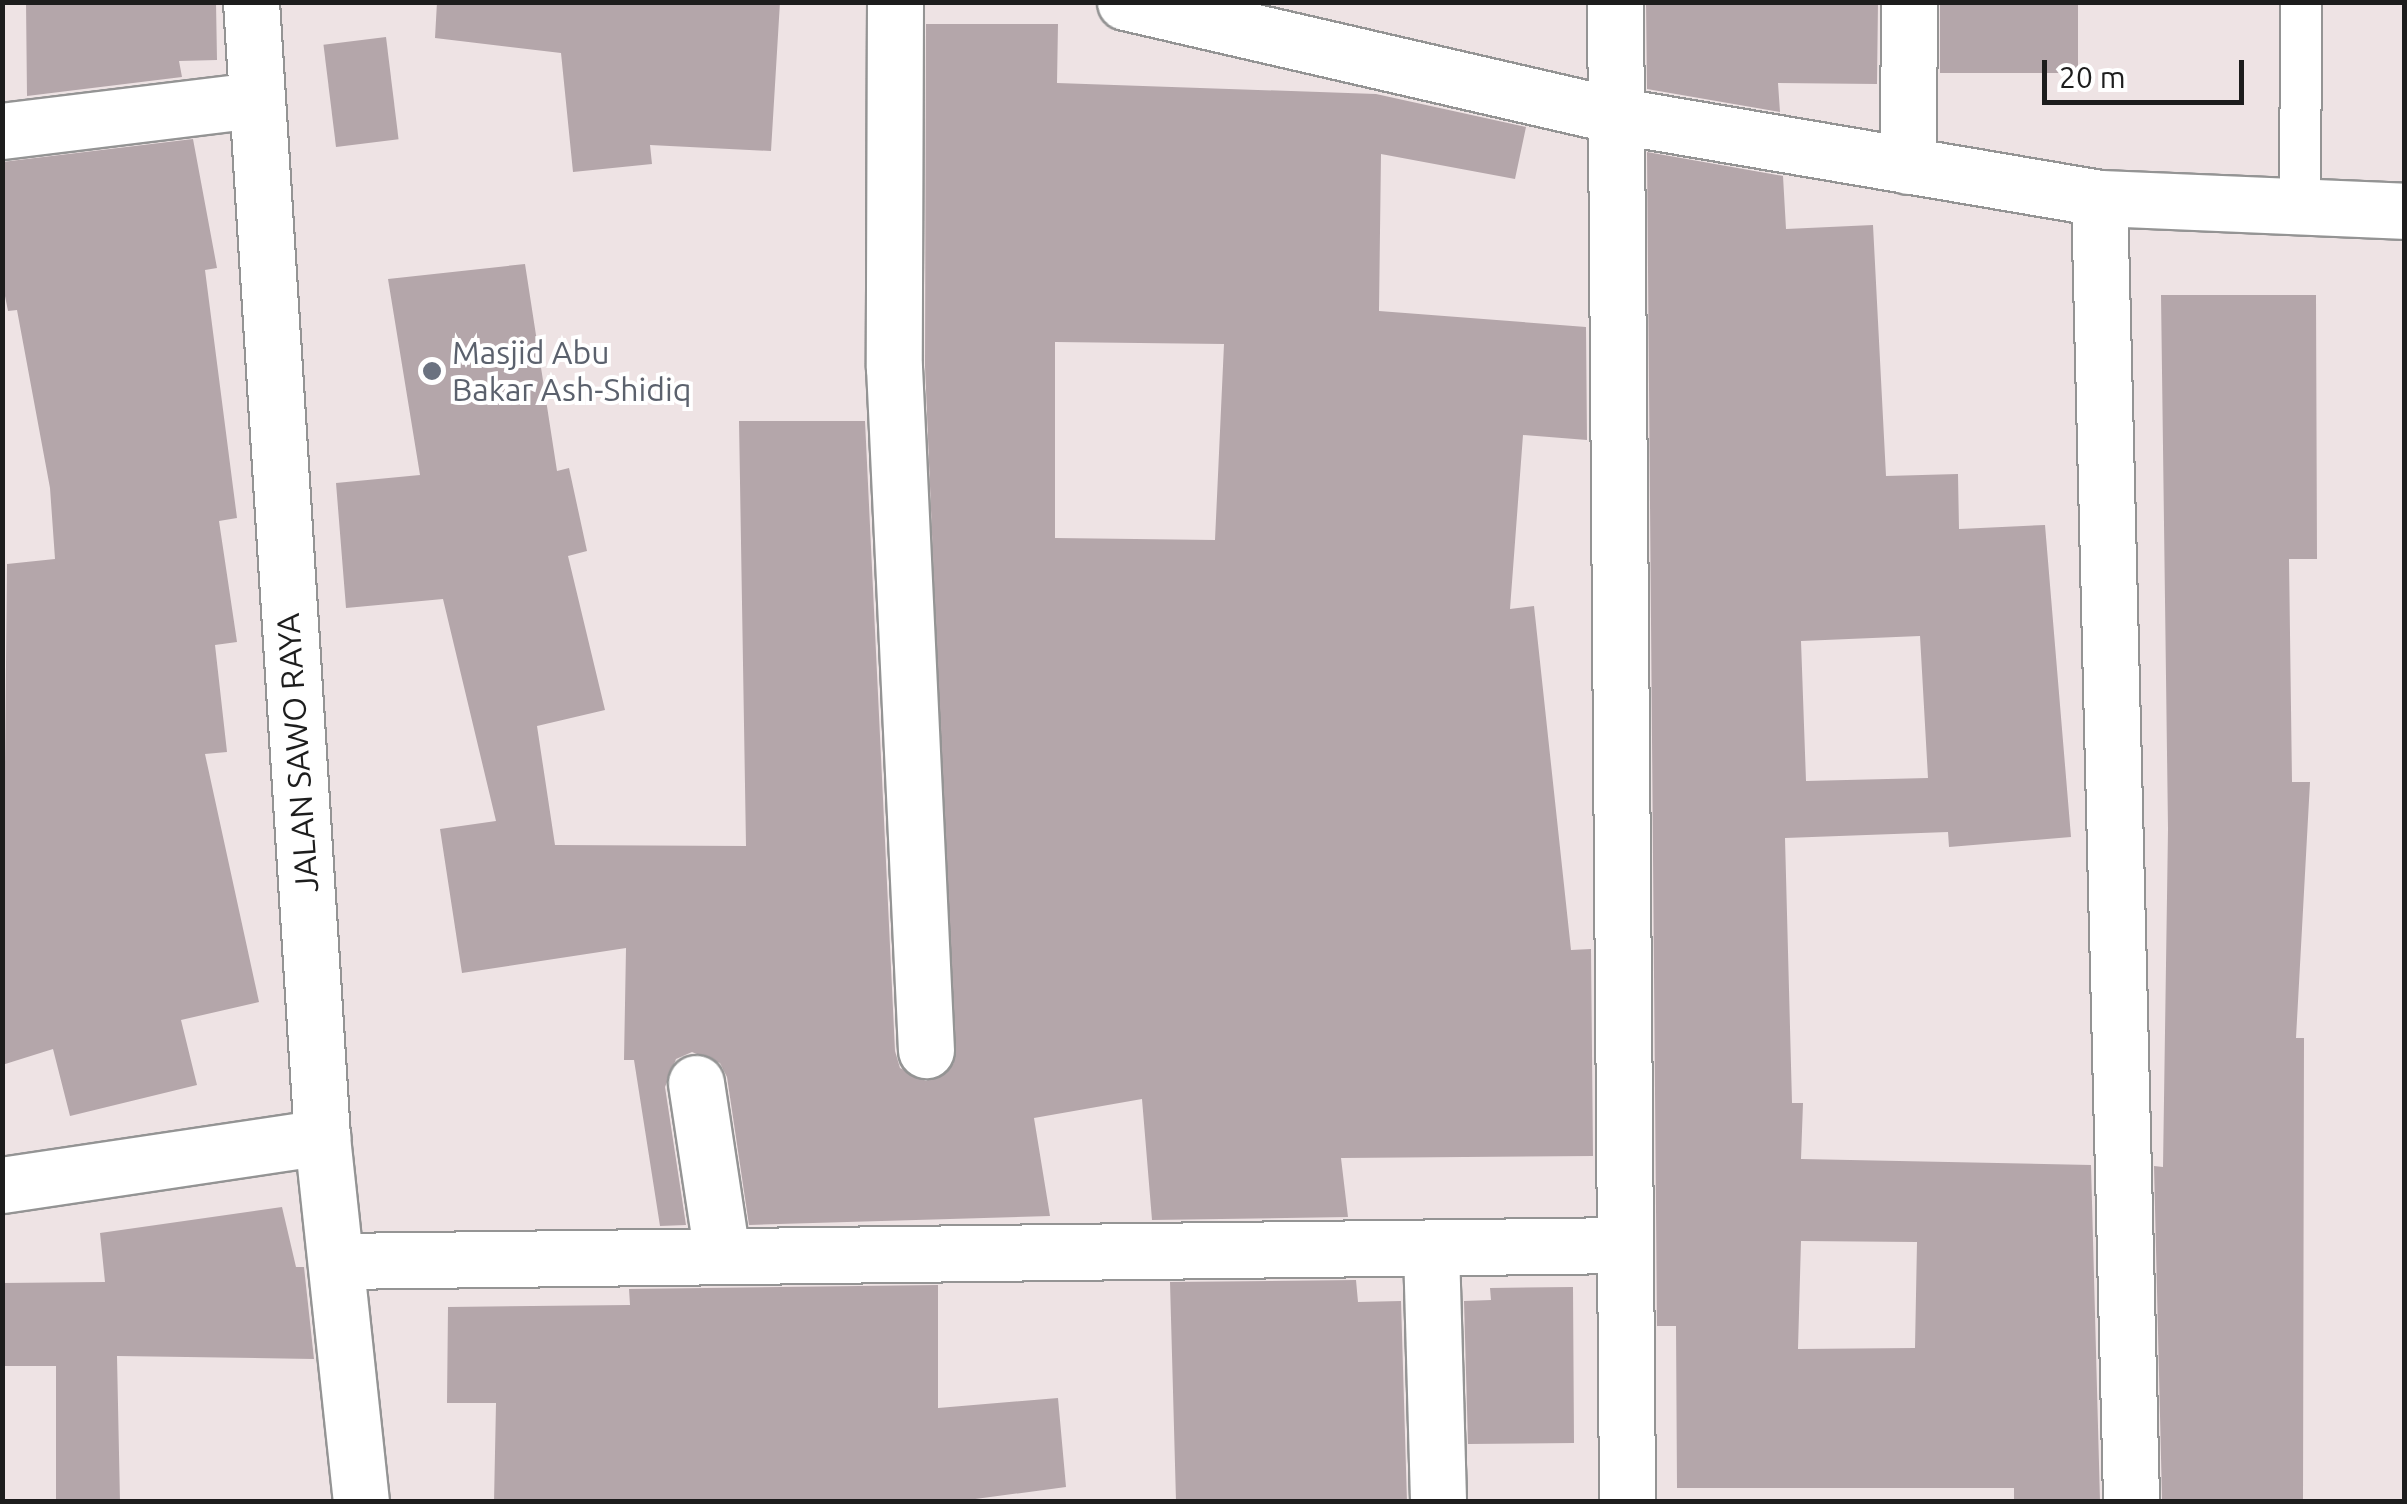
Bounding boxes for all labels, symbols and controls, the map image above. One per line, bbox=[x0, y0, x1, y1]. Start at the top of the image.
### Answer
scale bar bbox=[2047, 40, 2250, 102]
text: 20 m bbox=[2059, 60, 2126, 94]
place label: Masjid Abu Bakar Ash-Shidiq bbox=[452, 334, 691, 409]
marker: Masjid Abu Bakar Ash-Shidiq bbox=[421, 360, 443, 382]
street label: JALAN SAWO RAYA bbox=[268, 612, 326, 894]

